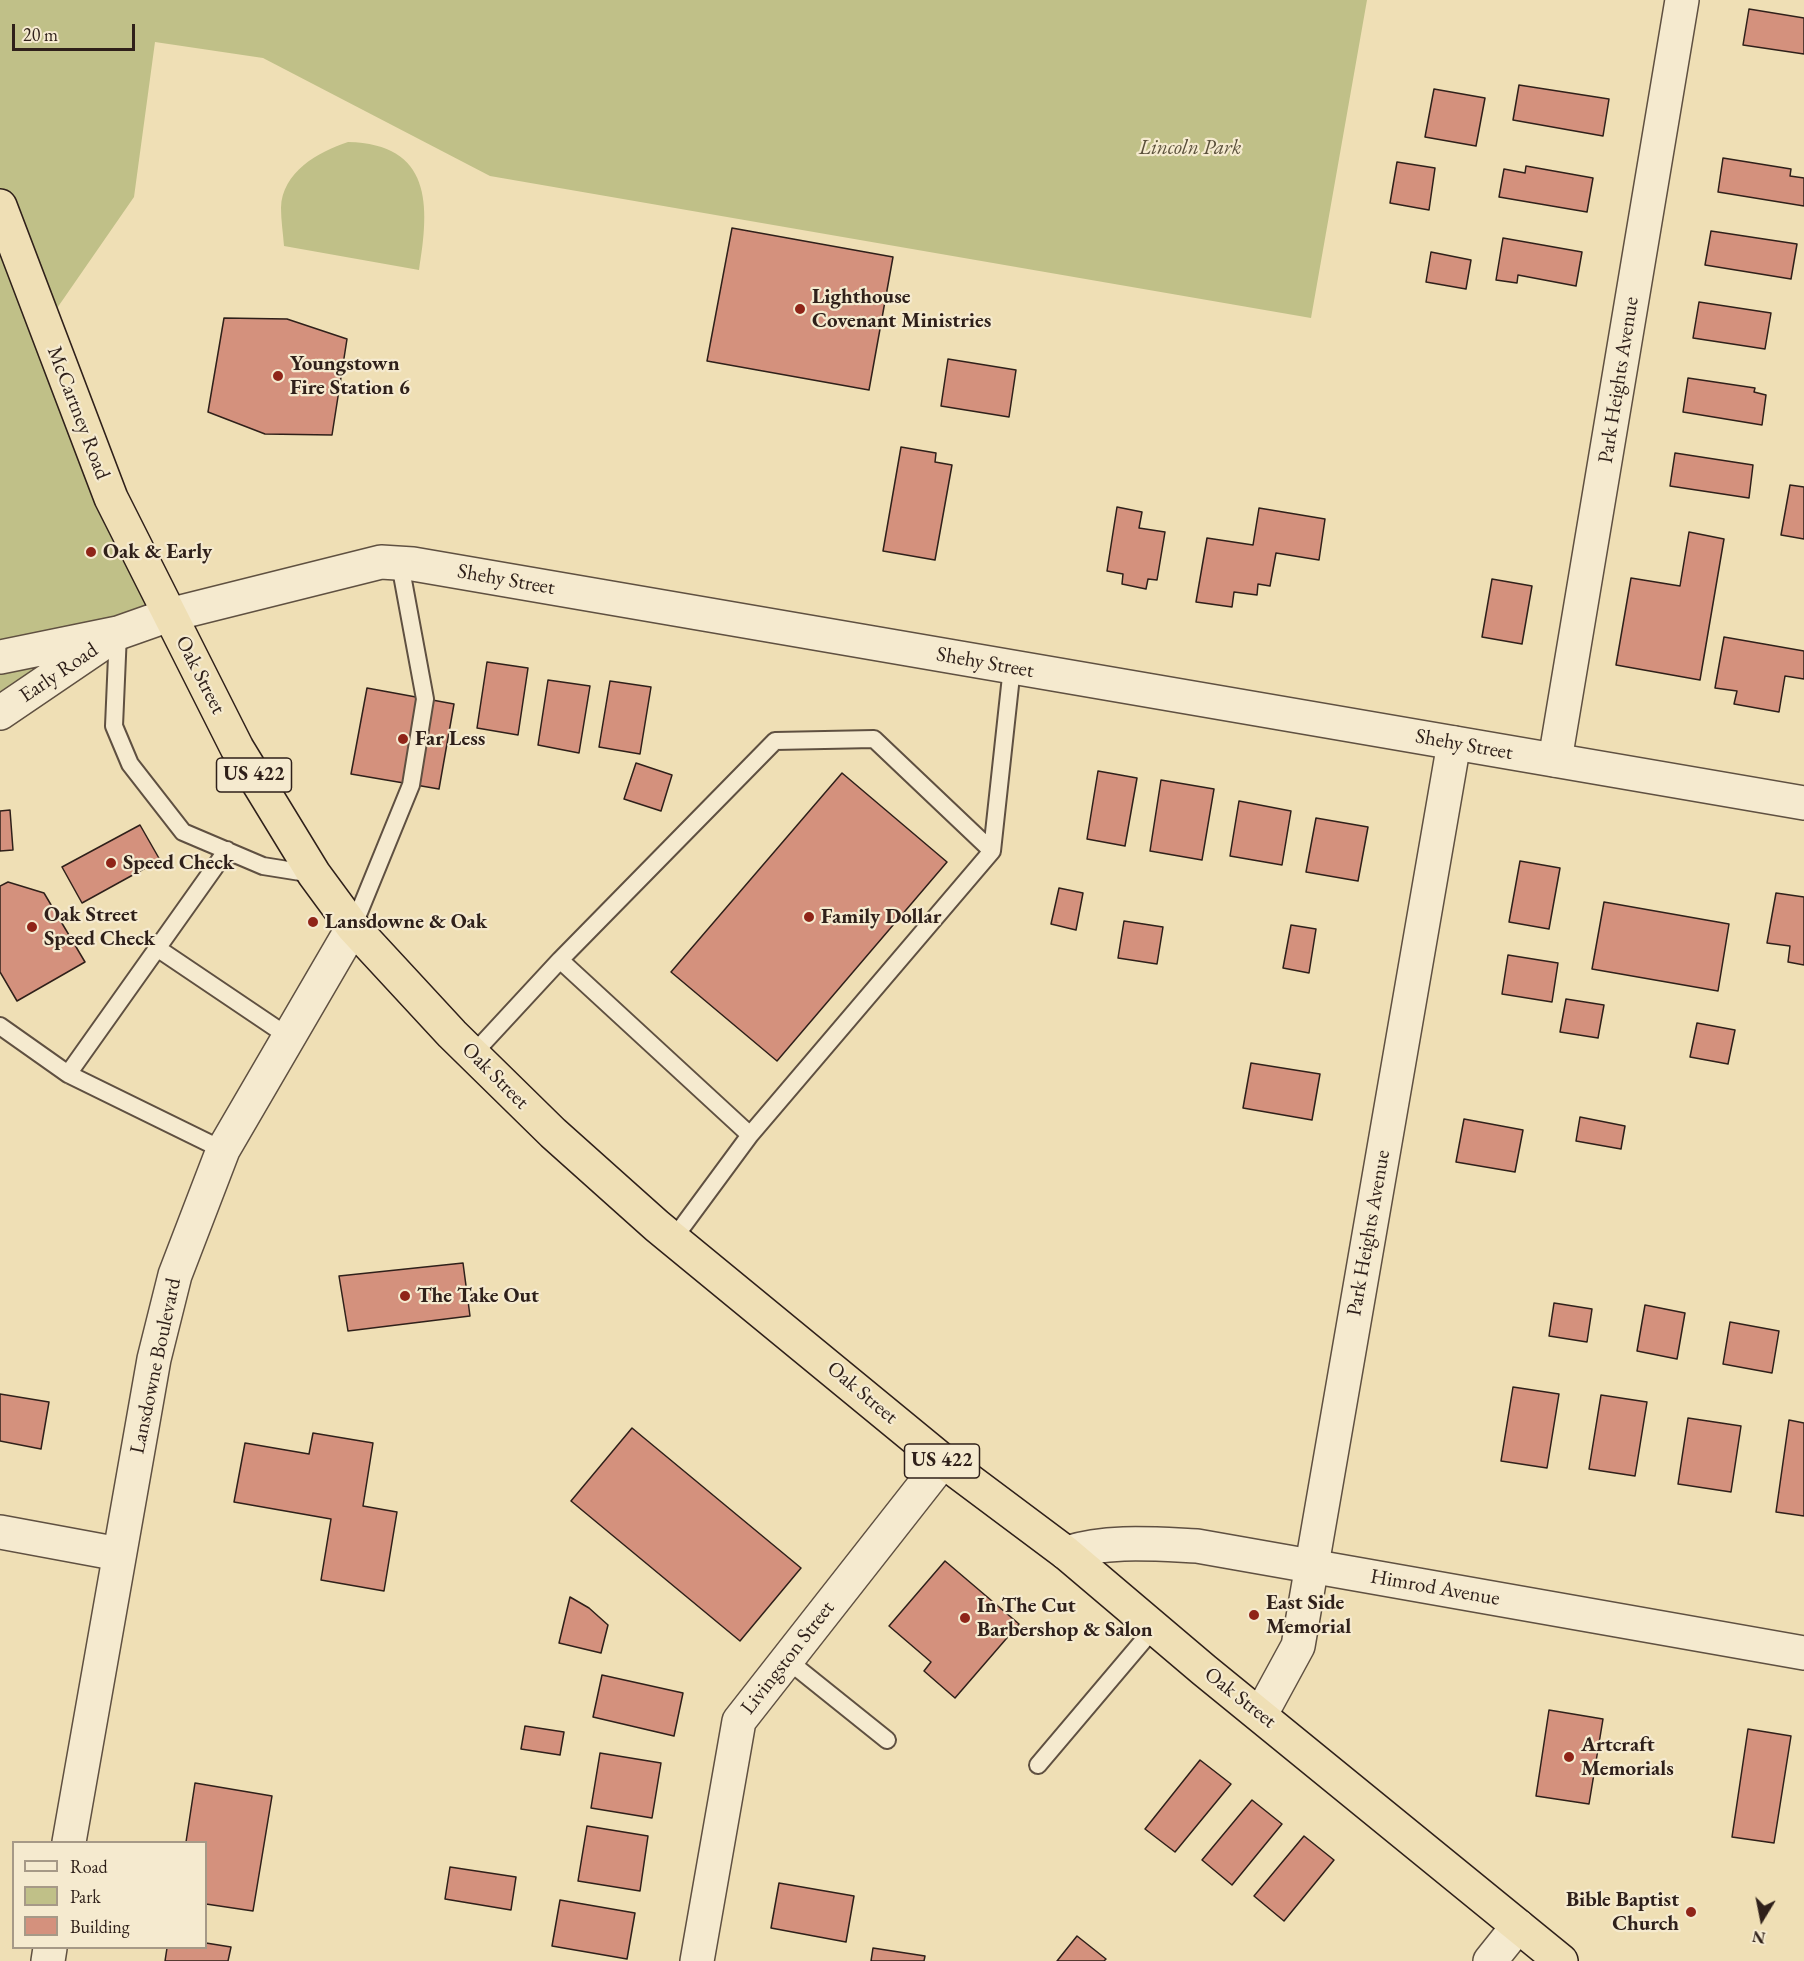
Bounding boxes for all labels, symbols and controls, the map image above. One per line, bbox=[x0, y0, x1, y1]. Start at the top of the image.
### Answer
scale bar bbox=[15, 12, 138, 50]
text: 20 m bbox=[23, 23, 58, 46]
park label: Lincoln Park bbox=[1139, 135, 1241, 161]
place label: Lighthouse Covenant Ministries bbox=[812, 284, 991, 334]
street label: Park Heights Avenue bbox=[1593, 295, 1645, 465]
marker: Lighthouse Covenant Ministries bbox=[793, 302, 807, 316]
street label: McCartney Road bbox=[41, 343, 115, 483]
place label: Youngstown Fire Station 6 bbox=[290, 351, 410, 401]
marker: Youngstown Fire Station 6 bbox=[271, 369, 285, 383]
place label: Oak & Early bbox=[103, 539, 212, 565]
marker: Oak & Early bbox=[84, 545, 98, 559]
street label: Shehy Street bbox=[455, 559, 557, 601]
street label: Oak Street bbox=[170, 632, 230, 718]
street label: Early Road bbox=[15, 638, 103, 708]
street label: Shehy Street bbox=[934, 642, 1036, 684]
street label: Shehy Street bbox=[1413, 724, 1515, 766]
place label: Far Less bbox=[415, 726, 485, 752]
marker: Far Less bbox=[396, 732, 410, 746]
road number: US 422 bbox=[216, 758, 292, 792]
place label: Speed Check bbox=[123, 850, 234, 876]
marker: Speed Check bbox=[104, 856, 118, 870]
place label: Oak Street Speed Check bbox=[44, 902, 155, 952]
place label: Family Dollar bbox=[821, 904, 941, 930]
place label: Lansdowne & Oak bbox=[325, 909, 487, 935]
marker: Family Dollar bbox=[802, 910, 816, 924]
marker: Lansdowne & Oak bbox=[306, 915, 320, 929]
marker: Oak Street Speed Check bbox=[25, 920, 39, 934]
street label: Oak Street bbox=[456, 1037, 534, 1115]
street label: Park Heights Avenue bbox=[1342, 1148, 1396, 1318]
street label: Lansdowne Boulevard bbox=[125, 1276, 187, 1456]
place label: The Take Out bbox=[417, 1283, 539, 1309]
marker: The Take Out bbox=[398, 1289, 412, 1303]
street label: Oak Street bbox=[822, 1356, 902, 1430]
road number: US 422 bbox=[904, 1444, 980, 1478]
street label: Himrod Avenue bbox=[1368, 1564, 1502, 1612]
place label: East Side Memorial bbox=[1266, 1590, 1351, 1640]
place label: In The Cut Barbershop & Salon bbox=[977, 1593, 1153, 1643]
street label: Livingston Street bbox=[736, 1596, 840, 1720]
marker: East Side Memorial bbox=[1247, 1608, 1261, 1622]
marker: In The Cut Barbershop & Salon bbox=[958, 1611, 972, 1625]
street label: Oak Street bbox=[1199, 1662, 1281, 1734]
place label: Artcraft Memorials bbox=[1581, 1732, 1674, 1782]
marker: Artcraft Memorials bbox=[1562, 1750, 1576, 1764]
legend bbox=[12, 1841, 207, 1949]
text: Road bbox=[70, 1855, 108, 1878]
text: Park bbox=[70, 1885, 101, 1908]
place label: Bible Baptist Church bbox=[1566, 1887, 1679, 1937]
north arrow bbox=[1732, 1889, 1792, 1949]
marker: Bible Baptist Church bbox=[1684, 1905, 1698, 1919]
text: Building bbox=[70, 1915, 130, 1938]
text: N bbox=[1751, 1926, 1767, 1949]

